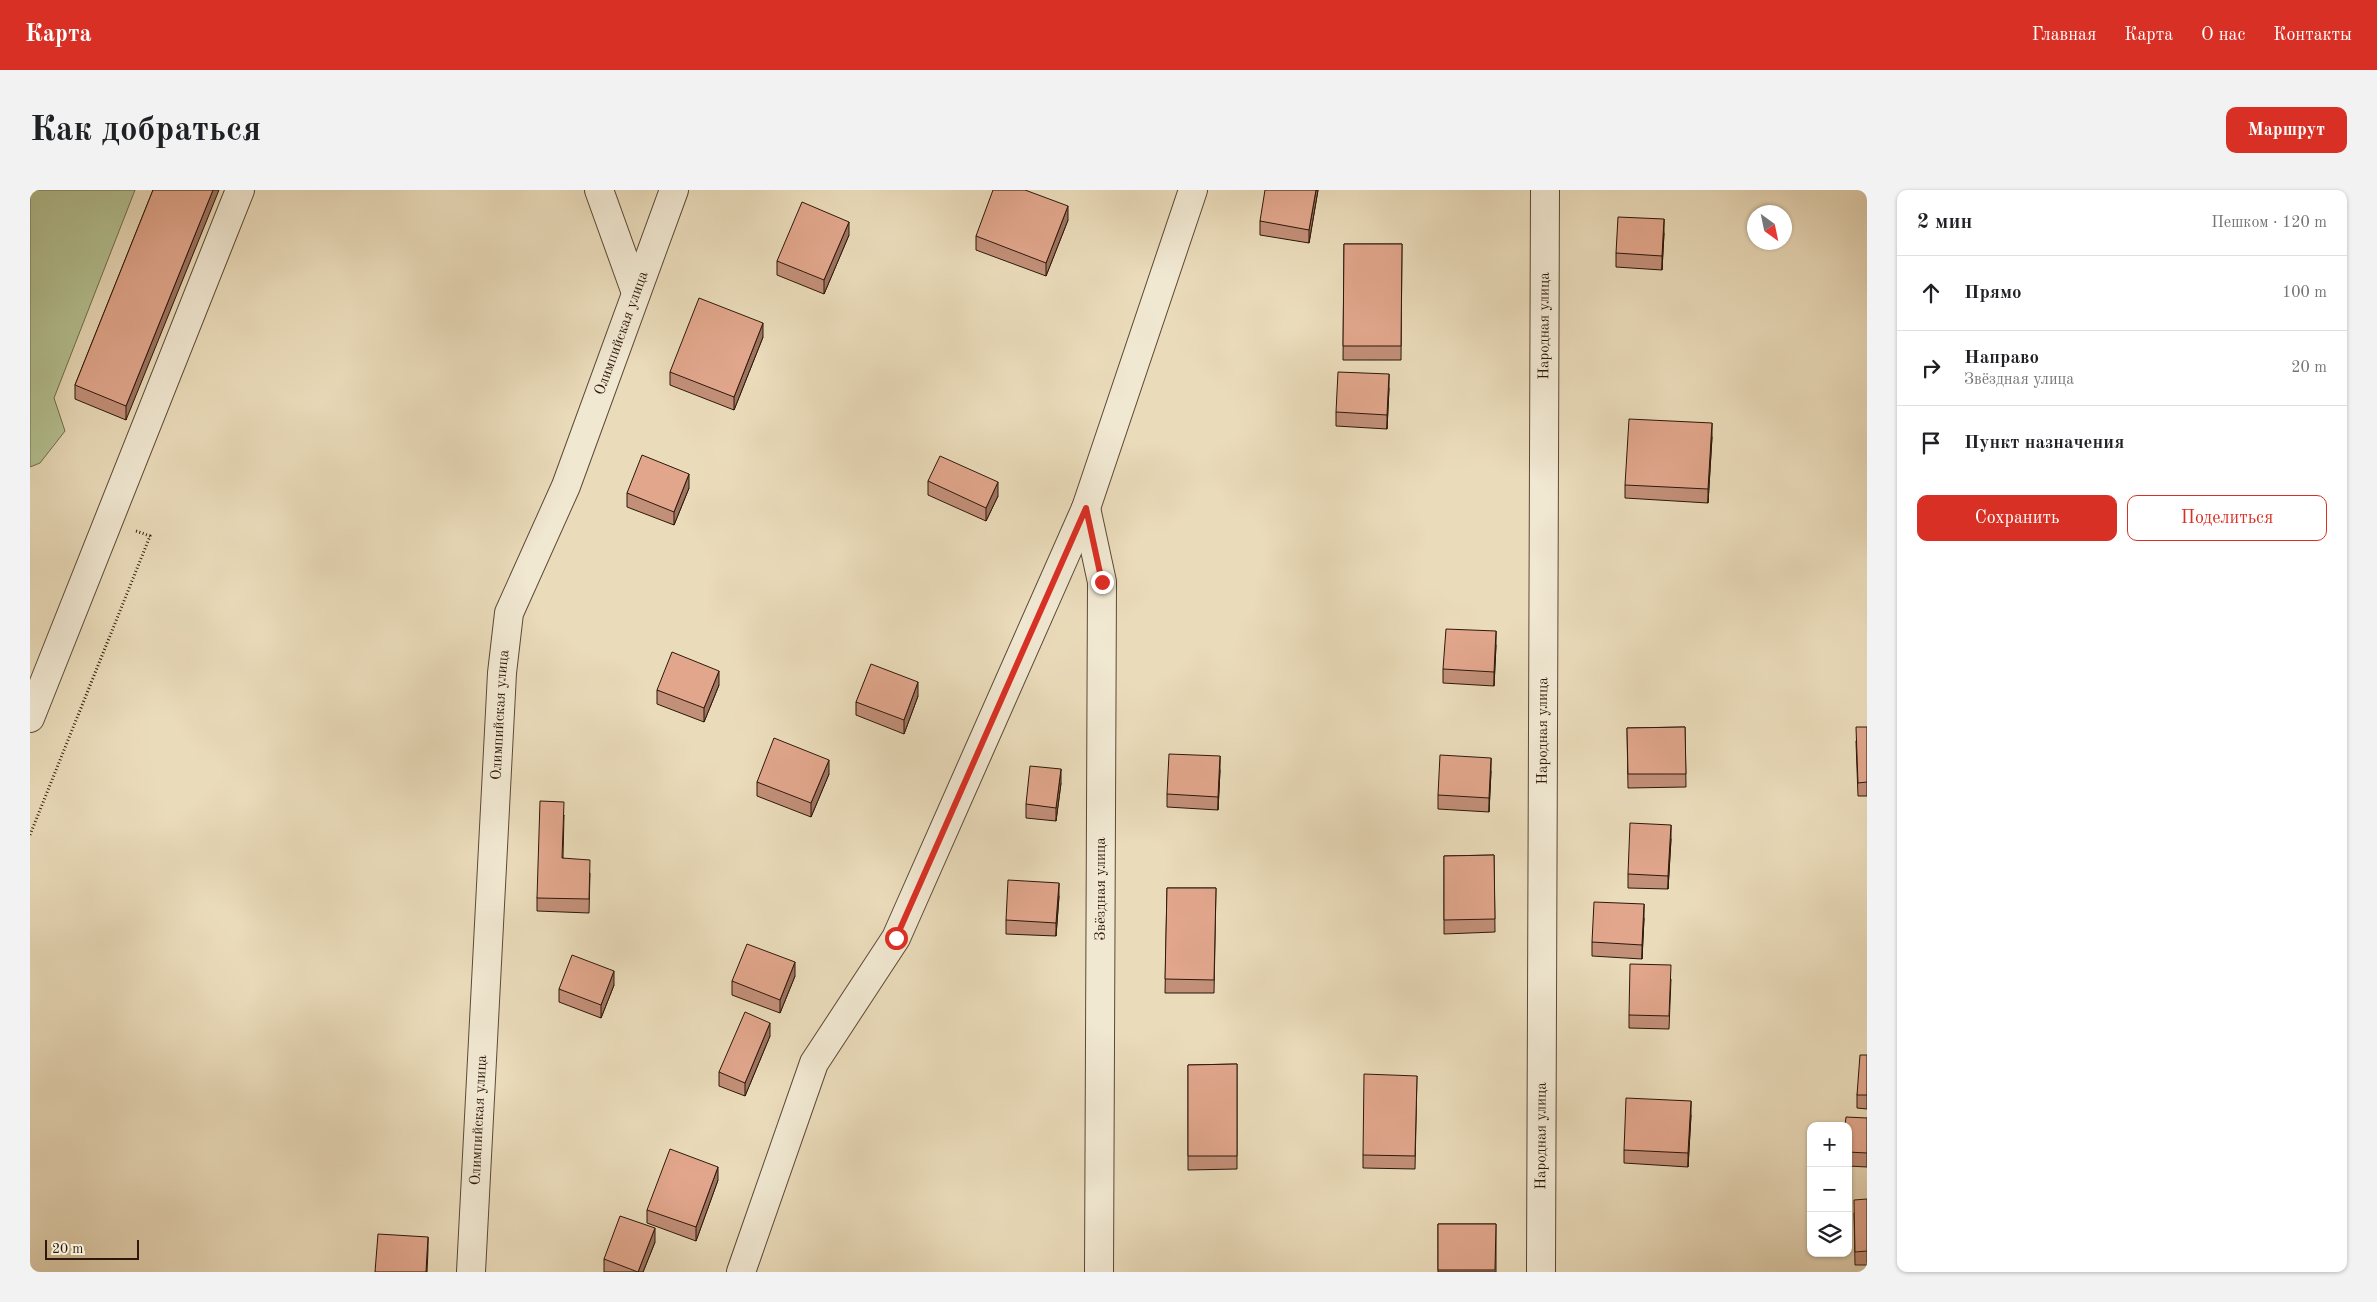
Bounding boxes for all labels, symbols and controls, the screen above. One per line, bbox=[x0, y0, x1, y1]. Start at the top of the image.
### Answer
text: Карта bbox=[25, 23, 92, 47]
text: Главная bbox=[2032, 26, 2096, 44]
text: Карта bbox=[2124, 26, 2173, 44]
text: О нас bbox=[2201, 26, 2245, 44]
text: Контакты bbox=[2273, 26, 2352, 44]
button: Маршрут bbox=[2226, 107, 2347, 153]
text: Как добраться bbox=[30, 113, 261, 148]
north arrow bbox=[1747, 205, 1792, 250]
text: 2 мин bbox=[1917, 212, 1972, 233]
text: Пешком · 120 m bbox=[2211, 215, 2327, 231]
street label: Олимпийская улица bbox=[592, 269, 651, 397]
street label: Народная улица bbox=[1537, 272, 1552, 380]
icon: ahead bbox=[1917, 279, 1945, 307]
text: Прямо bbox=[1964, 284, 2022, 303]
text: 100 m bbox=[2282, 285, 2327, 301]
text: Направо bbox=[1964, 349, 2039, 368]
icon: right bbox=[1917, 354, 1945, 382]
text: 20 m bbox=[2291, 360, 2327, 376]
text: Звёздная улица bbox=[1964, 372, 2074, 388]
icon: arrive bbox=[1917, 429, 1945, 457]
text: Пункт назначения bbox=[1964, 434, 2124, 453]
button: Сохранить bbox=[1917, 495, 2117, 541]
button: Поделиться bbox=[2127, 495, 2327, 541]
route end bbox=[1091, 571, 1114, 594]
street label: Олимпийская улица bbox=[489, 648, 512, 780]
street label: Народная улица bbox=[1535, 677, 1551, 785]
street label: Звёздная улица bbox=[1094, 837, 1109, 941]
route start bbox=[885, 927, 908, 950]
street label: Олимпийская улица bbox=[468, 1054, 490, 1186]
street label: Народная улица bbox=[1534, 1082, 1549, 1190]
map controls bbox=[1807, 1122, 1852, 1257]
button: + bbox=[1807, 1122, 1852, 1167]
button: − bbox=[1807, 1167, 1852, 1212]
button: layers bbox=[1807, 1212, 1852, 1257]
scale bar bbox=[45, 1237, 139, 1260]
text: 20 m bbox=[52, 1242, 83, 1256]

